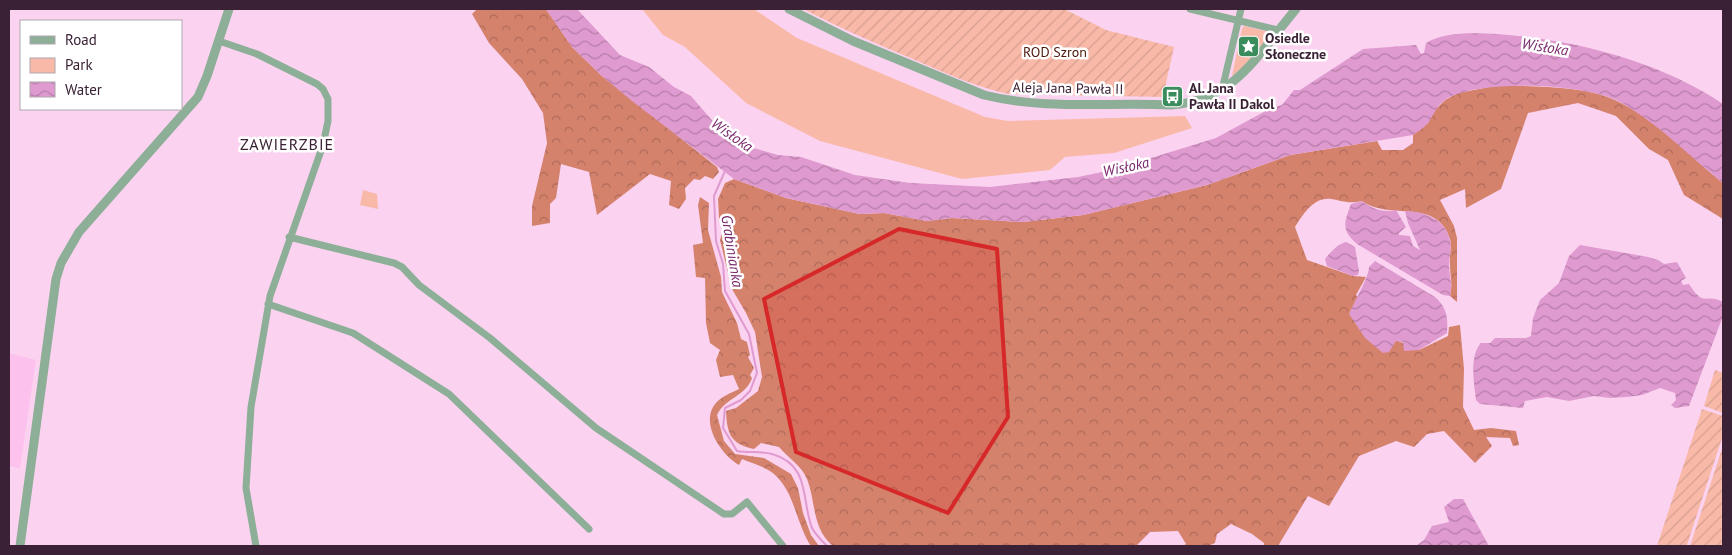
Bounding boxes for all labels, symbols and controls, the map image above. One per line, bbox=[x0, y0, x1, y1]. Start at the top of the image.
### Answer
legend bbox=[20, 20, 182, 110]
place label: Osiedle Słoneczne bbox=[1265, 29, 1326, 63]
text: Road bbox=[65, 30, 97, 49]
water label: Wisłoka bbox=[1520, 33, 1570, 60]
place icon: Osiedle Słoneczne bbox=[1237, 34, 1261, 58]
park label: ROD Szron bbox=[1023, 43, 1087, 61]
text: Park bbox=[65, 55, 93, 74]
street label: Aleja Jana Pawła II bbox=[1013, 78, 1123, 98]
place label: Al. Jana Pawła II Dakol bbox=[1189, 79, 1275, 113]
text: Water bbox=[65, 80, 102, 99]
bus stop icon: Al. Jana Pawła II Dakol bbox=[1161, 84, 1185, 108]
water label: Wisłoka bbox=[708, 113, 757, 156]
district label: ZAWIERZBIE bbox=[240, 134, 334, 154]
water label: Wisłoka bbox=[1101, 152, 1151, 181]
water label: Grabinianka bbox=[717, 213, 748, 289]

